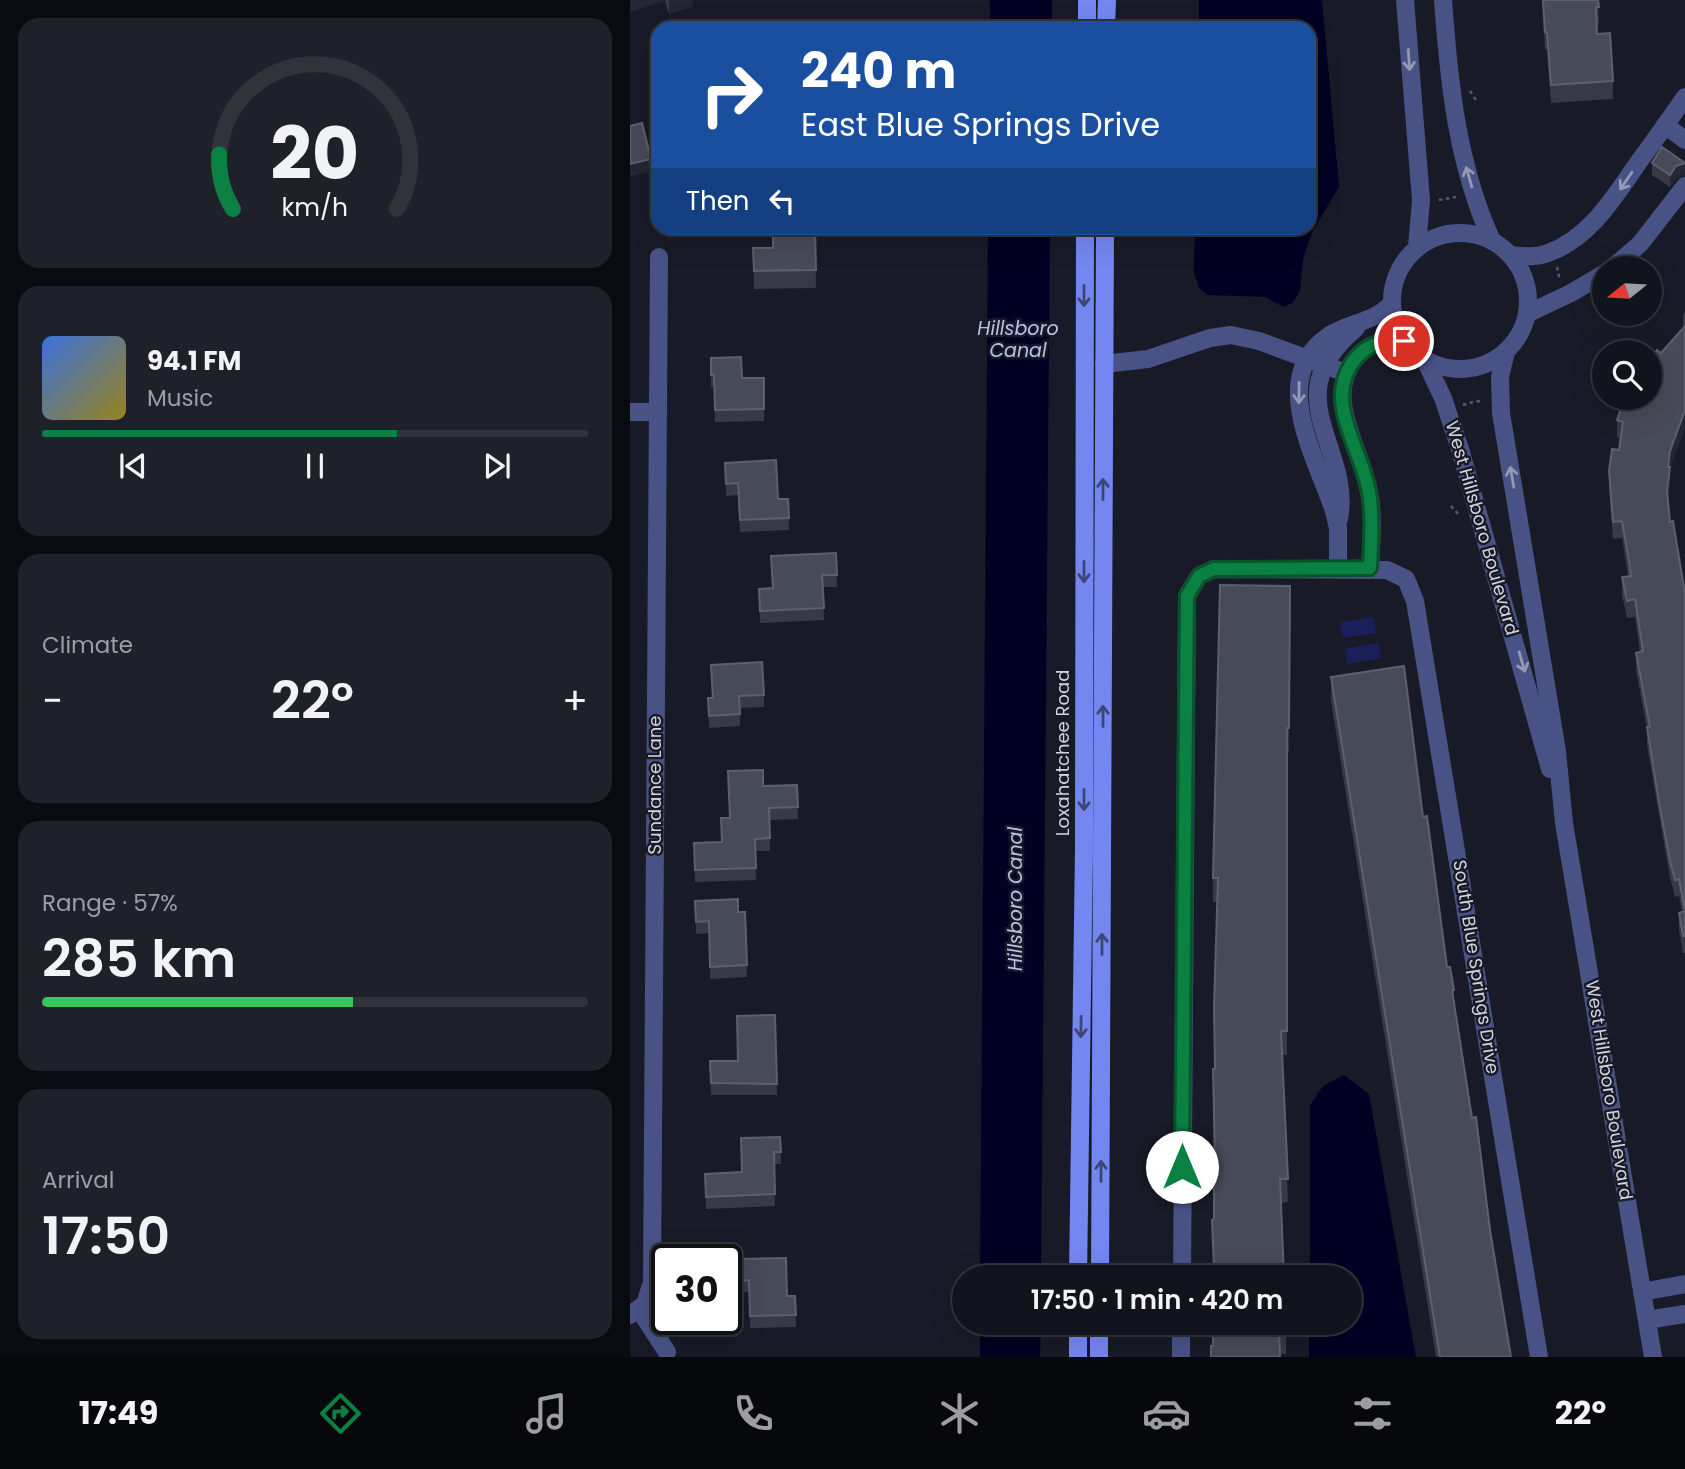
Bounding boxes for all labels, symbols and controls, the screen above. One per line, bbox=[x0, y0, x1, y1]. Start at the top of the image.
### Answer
text: 240 m bbox=[801, 37, 956, 105]
icon: right bbox=[686, 49, 777, 140]
one-way arrow bbox=[1403, 49, 1416, 71]
text: East Blue Springs Drive bbox=[801, 102, 1160, 147]
text: 20 bbox=[270, 103, 360, 204]
one-way arrow bbox=[1461, 166, 1474, 188]
one-way arrow bbox=[1619, 170, 1633, 190]
icon: left bbox=[763, 182, 801, 220]
text: Then bbox=[686, 183, 749, 219]
text: km/h bbox=[282, 190, 348, 225]
north arrow bbox=[1592, 256, 1662, 326]
map controls bbox=[1592, 256, 1662, 410]
one-way arrow bbox=[1078, 284, 1091, 307]
pin bbox=[1374, 311, 1434, 371]
water label: Hillsboro Canal bbox=[977, 315, 1059, 364]
icon: arrive bbox=[1385, 322, 1423, 360]
button: search bbox=[1592, 340, 1662, 410]
text: 94.1 FM bbox=[147, 343, 241, 379]
text: Music bbox=[147, 382, 213, 414]
one-way arrow bbox=[1292, 382, 1306, 405]
street label: West Hillsboro Boulevard bbox=[1440, 418, 1525, 638]
icon: previous bbox=[114, 447, 152, 485]
icon: pause bbox=[296, 447, 334, 485]
icon: next bbox=[478, 447, 516, 485]
one-way arrow bbox=[1505, 467, 1518, 489]
one-way arrow bbox=[1096, 477, 1110, 500]
one-way arrow bbox=[1077, 560, 1091, 583]
text: Climate bbox=[42, 629, 133, 661]
one-way arrow bbox=[1516, 651, 1529, 673]
text: 22° bbox=[271, 664, 354, 737]
street label: Loxahatchee Road bbox=[1050, 670, 1075, 836]
text: − bbox=[42, 674, 63, 727]
text: + bbox=[562, 674, 588, 727]
one-way arrow bbox=[1096, 705, 1110, 728]
street label: Sundance Lane bbox=[642, 716, 667, 854]
one-way arrow bbox=[1077, 788, 1091, 811]
water label: Hillsboro Canal bbox=[1002, 827, 1029, 971]
street label: South Blue Springs Drive bbox=[1447, 858, 1506, 1076]
text: Range · 57% bbox=[42, 887, 178, 919]
text: 285 km bbox=[42, 922, 236, 995]
one-way arrow bbox=[1095, 932, 1109, 955]
street label: West Hillsboro Boulevard bbox=[1580, 978, 1639, 1202]
one-way arrow bbox=[1074, 1015, 1088, 1038]
position arrow bbox=[1145, 1130, 1219, 1204]
one-way arrow bbox=[1094, 1160, 1108, 1183]
text: Arrival bbox=[42, 1164, 114, 1196]
text: 17:50 bbox=[42, 1199, 170, 1272]
speed limit sign: 30 bbox=[651, 1244, 742, 1335]
text: 17:50 · 1 min · 420 m bbox=[1031, 1282, 1283, 1318]
icon: directions bbox=[316, 1389, 365, 1438]
icon: music bbox=[522, 1389, 571, 1438]
icon: phone bbox=[729, 1389, 778, 1438]
icon: climate bbox=[935, 1389, 984, 1438]
icon: car bbox=[1142, 1389, 1191, 1438]
icon: filters bbox=[1348, 1389, 1397, 1438]
text: 17:49 bbox=[79, 1390, 158, 1435]
text: 22° bbox=[1555, 1390, 1606, 1435]

